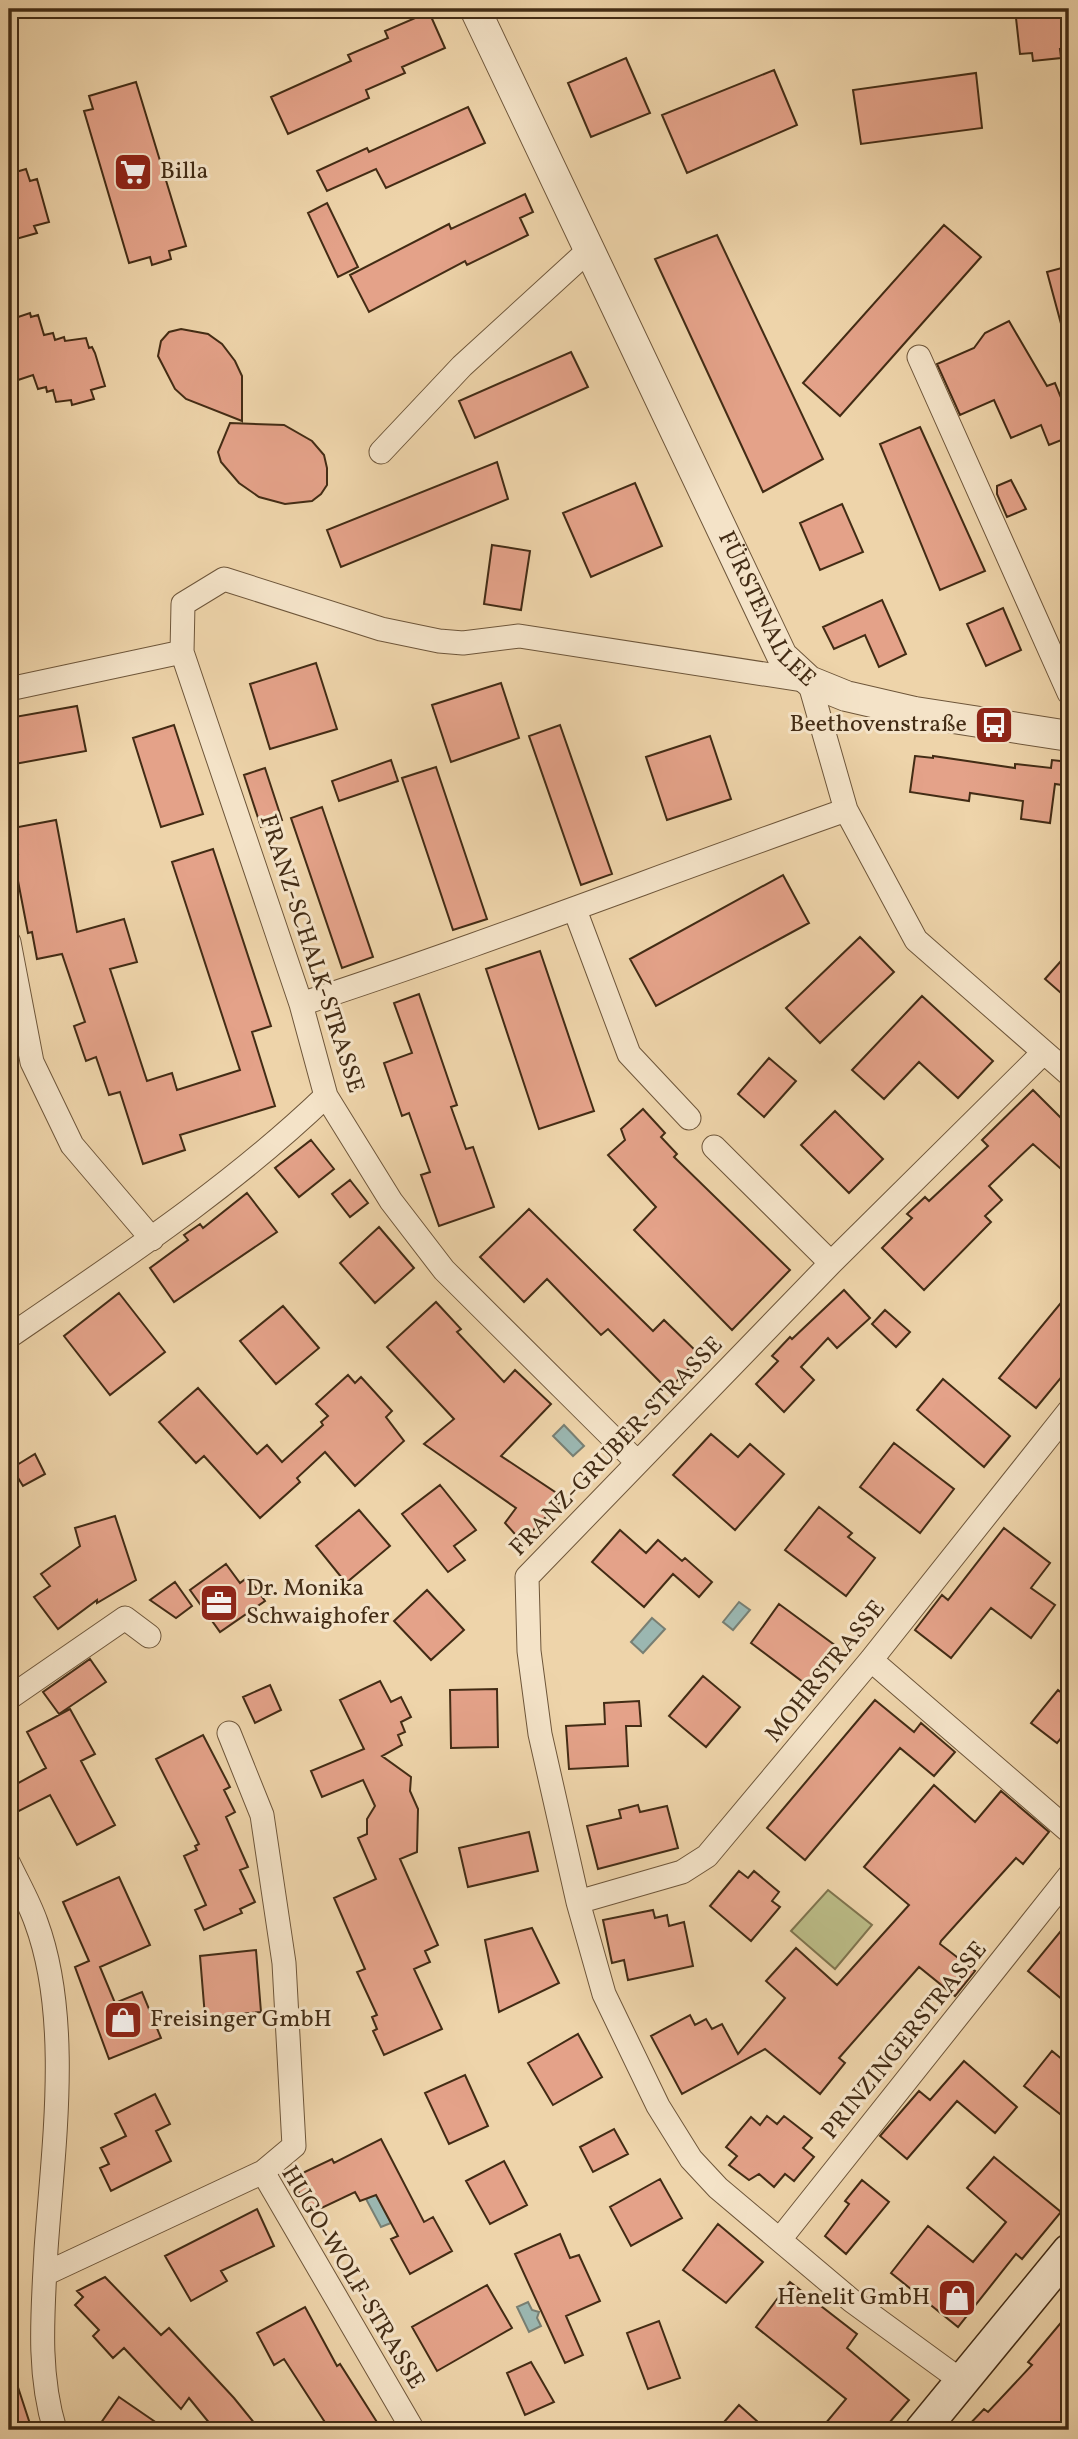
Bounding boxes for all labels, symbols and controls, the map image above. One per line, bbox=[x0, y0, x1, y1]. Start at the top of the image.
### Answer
supermarket icon: Billa bbox=[112, 151, 154, 193]
place label: Billa bbox=[160, 155, 208, 189]
street label: FÜRSTENALLEE bbox=[708, 526, 823, 696]
bus stop icon: Beethovenstraße bbox=[973, 704, 1015, 746]
place label: Beethovenstraße bbox=[789, 708, 967, 742]
street label: FRANZ-SCHALK-STRASSE bbox=[250, 810, 372, 1098]
street label: FRANZ-GRUBER-STRASSE bbox=[503, 1329, 731, 1565]
place label: Dr. Monika Schwaighofer bbox=[246, 1572, 389, 1634]
office icon: Dr. Monika Schwaighofer bbox=[198, 1582, 240, 1624]
street label: MOHRSTRASSE bbox=[758, 1594, 894, 1750]
street label: PRINZINGERSTRASSE bbox=[814, 1935, 996, 2147]
shop icon: Freisinger GmbH bbox=[102, 1999, 144, 2041]
place label: Freisinger GmbH bbox=[150, 2003, 332, 2037]
street label: HUGO-WOLF-STRASSE bbox=[272, 2160, 432, 2396]
shop icon: Henelit GmbH bbox=[936, 2277, 978, 2319]
place label: Henelit GmbH bbox=[777, 2281, 930, 2315]

